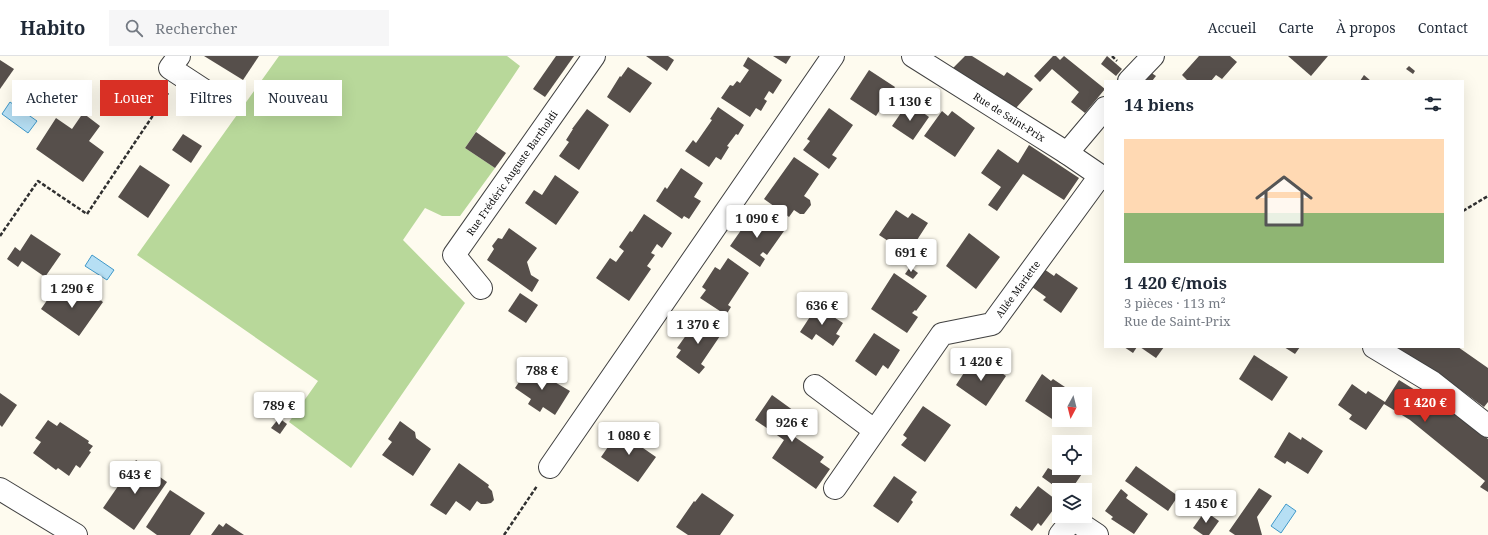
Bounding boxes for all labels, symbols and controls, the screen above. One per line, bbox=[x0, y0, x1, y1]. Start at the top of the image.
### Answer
search box bbox=[109, 10, 389, 46]
text: Habito bbox=[20, 15, 85, 41]
icon: search bbox=[123, 17, 145, 39]
text: Rechercher bbox=[155, 18, 237, 38]
text: Accueil bbox=[1208, 18, 1256, 37]
text: Carte bbox=[1278, 18, 1314, 37]
text: À propos bbox=[1336, 18, 1396, 37]
text: Contact bbox=[1418, 18, 1468, 37]
chip: Acheter bbox=[12, 80, 92, 116]
chip: Louer bbox=[100, 80, 168, 116]
chip: Filtres bbox=[176, 80, 246, 116]
chip: Nouveau bbox=[254, 80, 342, 116]
pin: 1 130 € bbox=[873, 88, 947, 122]
street label: Rue de Saint-Prix bbox=[971, 89, 1048, 145]
text: 1 130 € bbox=[888, 92, 932, 110]
text: 14 biens bbox=[1124, 93, 1194, 116]
icon: filters bbox=[1422, 93, 1444, 115]
street label: Rue Frédéric Auguste Bartholdi bbox=[463, 107, 561, 238]
icon: home bbox=[1248, 165, 1320, 237]
pin: 1 090 € bbox=[720, 205, 794, 239]
text: 1 090 € bbox=[735, 209, 779, 227]
pin: 691 € bbox=[883, 239, 939, 273]
text: 691 € bbox=[895, 243, 927, 261]
street label: Allée Mariette bbox=[992, 258, 1043, 320]
text: 1 420 €/mois bbox=[1124, 271, 1227, 294]
pin: 1 290 € bbox=[35, 275, 109, 309]
text: 1 290 € bbox=[50, 279, 94, 297]
pin: 636 € bbox=[794, 292, 850, 326]
text: 3 pièces · 113 m² bbox=[1124, 294, 1226, 312]
text: 636 € bbox=[806, 296, 838, 314]
pin: 1 370 € bbox=[661, 311, 735, 345]
text: Rue de Saint-Prix bbox=[1124, 312, 1231, 330]
text: 1 370 € bbox=[676, 315, 720, 333]
pin: 1 420 € bbox=[944, 348, 1018, 382]
text: 1 420 € bbox=[959, 352, 1003, 370]
pin: 788 € bbox=[514, 357, 570, 391]
text: 788 € bbox=[526, 361, 558, 379]
north arrow bbox=[1052, 387, 1092, 427]
map controls bbox=[1052, 387, 1092, 523]
pin: 1 420 € bbox=[1388, 389, 1462, 423]
pin: 789 € bbox=[251, 392, 307, 426]
text: 1 420 € bbox=[1403, 393, 1447, 411]
text: 789 € bbox=[263, 396, 295, 414]
pin: 926 € bbox=[764, 409, 820, 443]
text: 926 € bbox=[776, 413, 808, 431]
pin: 1 080 € bbox=[592, 422, 666, 456]
text: 1 080 € bbox=[607, 426, 651, 444]
button: locate bbox=[1052, 435, 1092, 475]
pin: 643 € bbox=[107, 461, 163, 495]
text: 643 € bbox=[119, 465, 151, 483]
button: layers bbox=[1052, 483, 1092, 523]
pin: 1 450 € bbox=[1169, 490, 1243, 524]
text: 1 450 € bbox=[1184, 494, 1228, 512]

